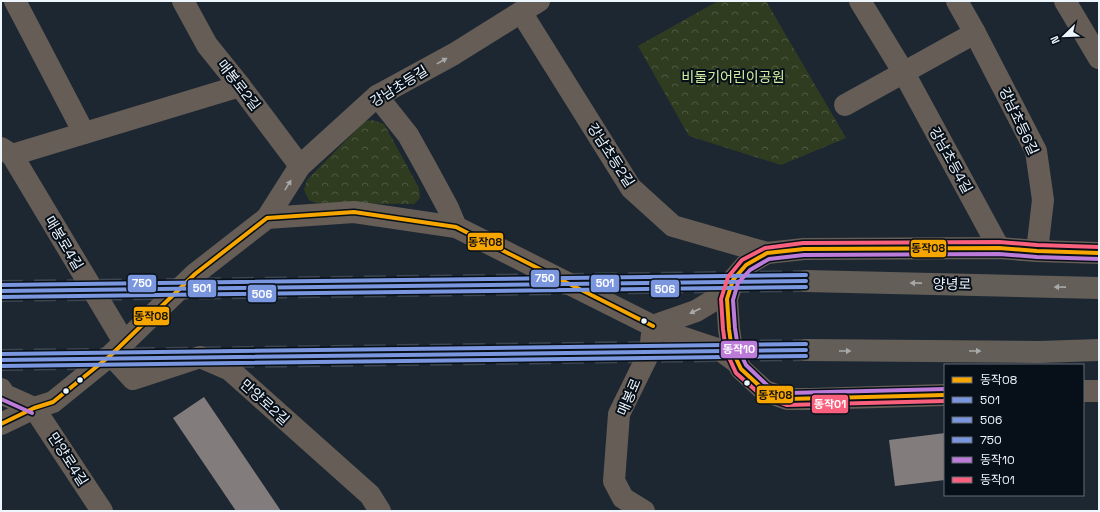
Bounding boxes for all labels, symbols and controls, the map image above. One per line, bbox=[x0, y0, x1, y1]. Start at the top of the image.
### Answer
north arrow bbox=[1044, 16, 1084, 56]
text: N bbox=[1047, 34, 1063, 46]
street label: 매봉로2길 bbox=[213, 56, 265, 114]
one-way arrow bbox=[436, 57, 448, 64]
street label: 강남초등길 bbox=[367, 61, 431, 111]
park label: 비둘기어린이공원 bbox=[681, 68, 785, 86]
street label: 강남초등6길 bbox=[995, 84, 1043, 158]
street label: 강남초등2길 bbox=[584, 120, 638, 190]
street label: 강남초등4길 bbox=[925, 124, 977, 196]
one-way arrow bbox=[284, 180, 292, 190]
street label: 매봉로4길 bbox=[41, 213, 87, 273]
line badge: 동작08 bbox=[467, 232, 504, 251]
text: 동작08 bbox=[468, 235, 502, 249]
line badge: 동작08 bbox=[910, 239, 947, 258]
text: 동작08 bbox=[911, 241, 945, 255]
line badge: 750 bbox=[530, 269, 560, 288]
text: 750 bbox=[535, 271, 555, 285]
line badge: 750 bbox=[127, 274, 157, 293]
line badge: 501 bbox=[590, 274, 620, 293]
street label: 양녕로 bbox=[933, 275, 972, 293]
text: 750 bbox=[132, 276, 152, 290]
text: 501 bbox=[596, 276, 614, 290]
line badge: 501 bbox=[187, 279, 217, 298]
line badge: 506 bbox=[650, 279, 680, 298]
one-way arrow bbox=[910, 280, 922, 287]
text: 501 bbox=[193, 281, 211, 295]
text: 506 bbox=[655, 282, 675, 296]
line badge: 506 bbox=[247, 284, 277, 303]
one-way arrow bbox=[1053, 284, 1066, 290]
text: 506 bbox=[252, 287, 272, 301]
line badge: 동작08 bbox=[133, 306, 170, 326]
one-way arrow bbox=[689, 308, 701, 314]
text: 동작08 bbox=[134, 309, 168, 323]
unlabelled marker bbox=[639, 316, 649, 326]
line badge: 동작10 bbox=[720, 340, 758, 359]
text: 동작10 bbox=[723, 342, 755, 356]
one-way arrow bbox=[839, 348, 852, 354]
one-way arrow bbox=[969, 348, 982, 354]
legend bbox=[944, 364, 1084, 496]
text: 동작08 bbox=[980, 372, 1017, 388]
unlabelled marker bbox=[75, 375, 85, 385]
street label: 만양로2길 bbox=[237, 375, 293, 429]
street label: 매봉로 bbox=[613, 376, 645, 418]
unlabelled marker bbox=[742, 378, 752, 388]
line badge: 동작08 bbox=[756, 385, 794, 404]
unlabelled marker bbox=[61, 386, 71, 396]
text: 동작08 bbox=[758, 388, 792, 402]
text: 501 bbox=[980, 392, 1000, 408]
line badge: 동작01 bbox=[811, 394, 849, 414]
text: 동작01 bbox=[814, 397, 846, 411]
text: 506 bbox=[980, 412, 1002, 428]
street label: 만양로4길 bbox=[44, 429, 92, 489]
text: 750 bbox=[980, 432, 1002, 448]
text: 동작10 bbox=[980, 452, 1015, 468]
text: 동작01 bbox=[980, 472, 1015, 488]

